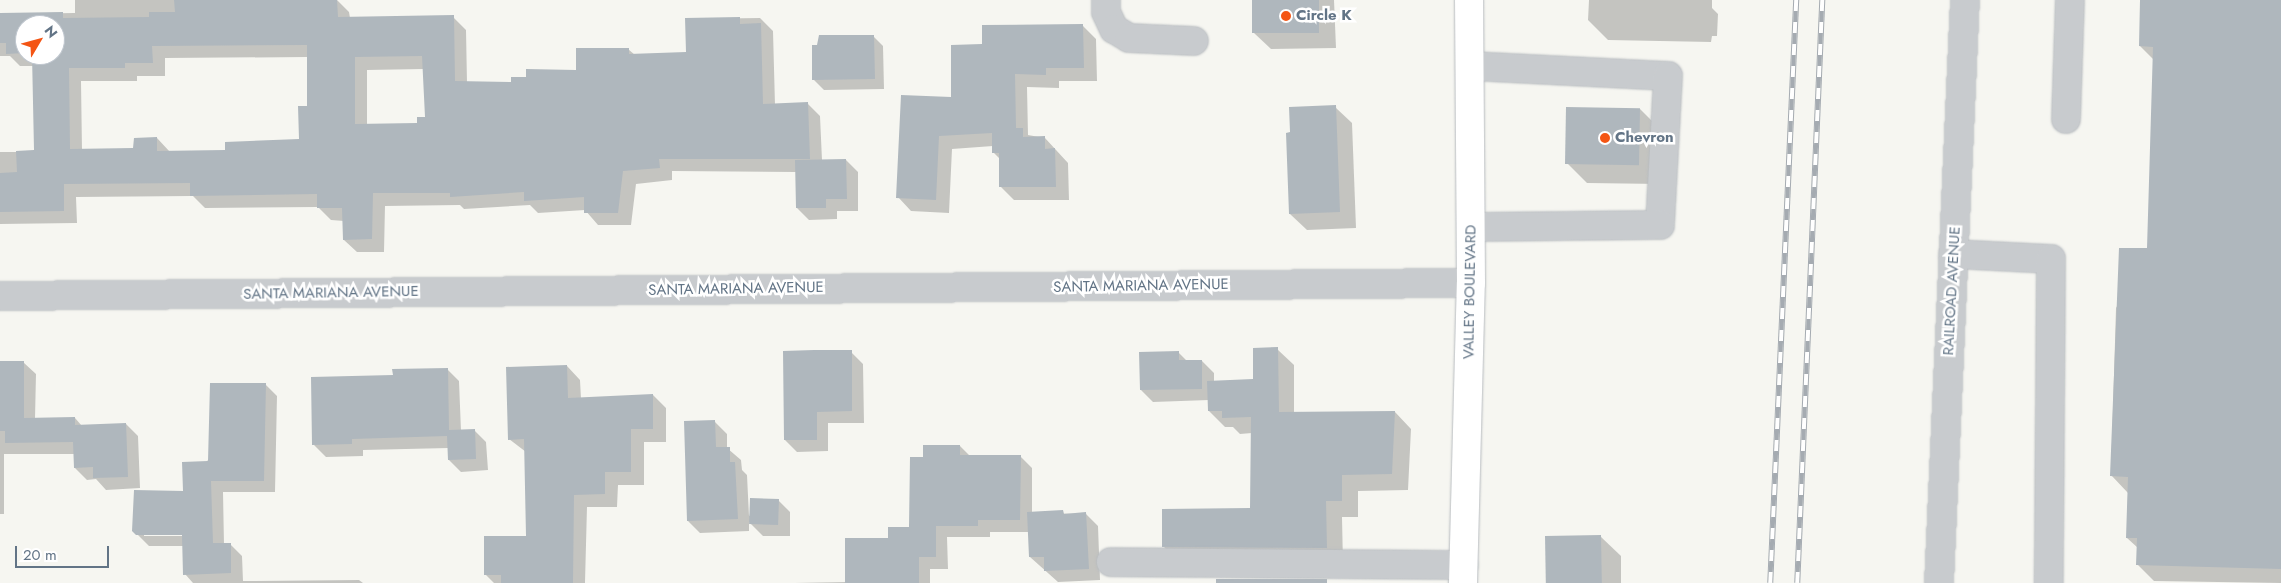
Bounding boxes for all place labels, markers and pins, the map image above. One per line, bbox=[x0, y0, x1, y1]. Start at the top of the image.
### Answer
place label: Circle K bbox=[1296, 7, 1352, 25]
marker: Circle K bbox=[1280, 10, 1292, 22]
place label: Chevron bbox=[1615, 129, 1674, 147]
marker: Chevron bbox=[1599, 132, 1611, 144]

